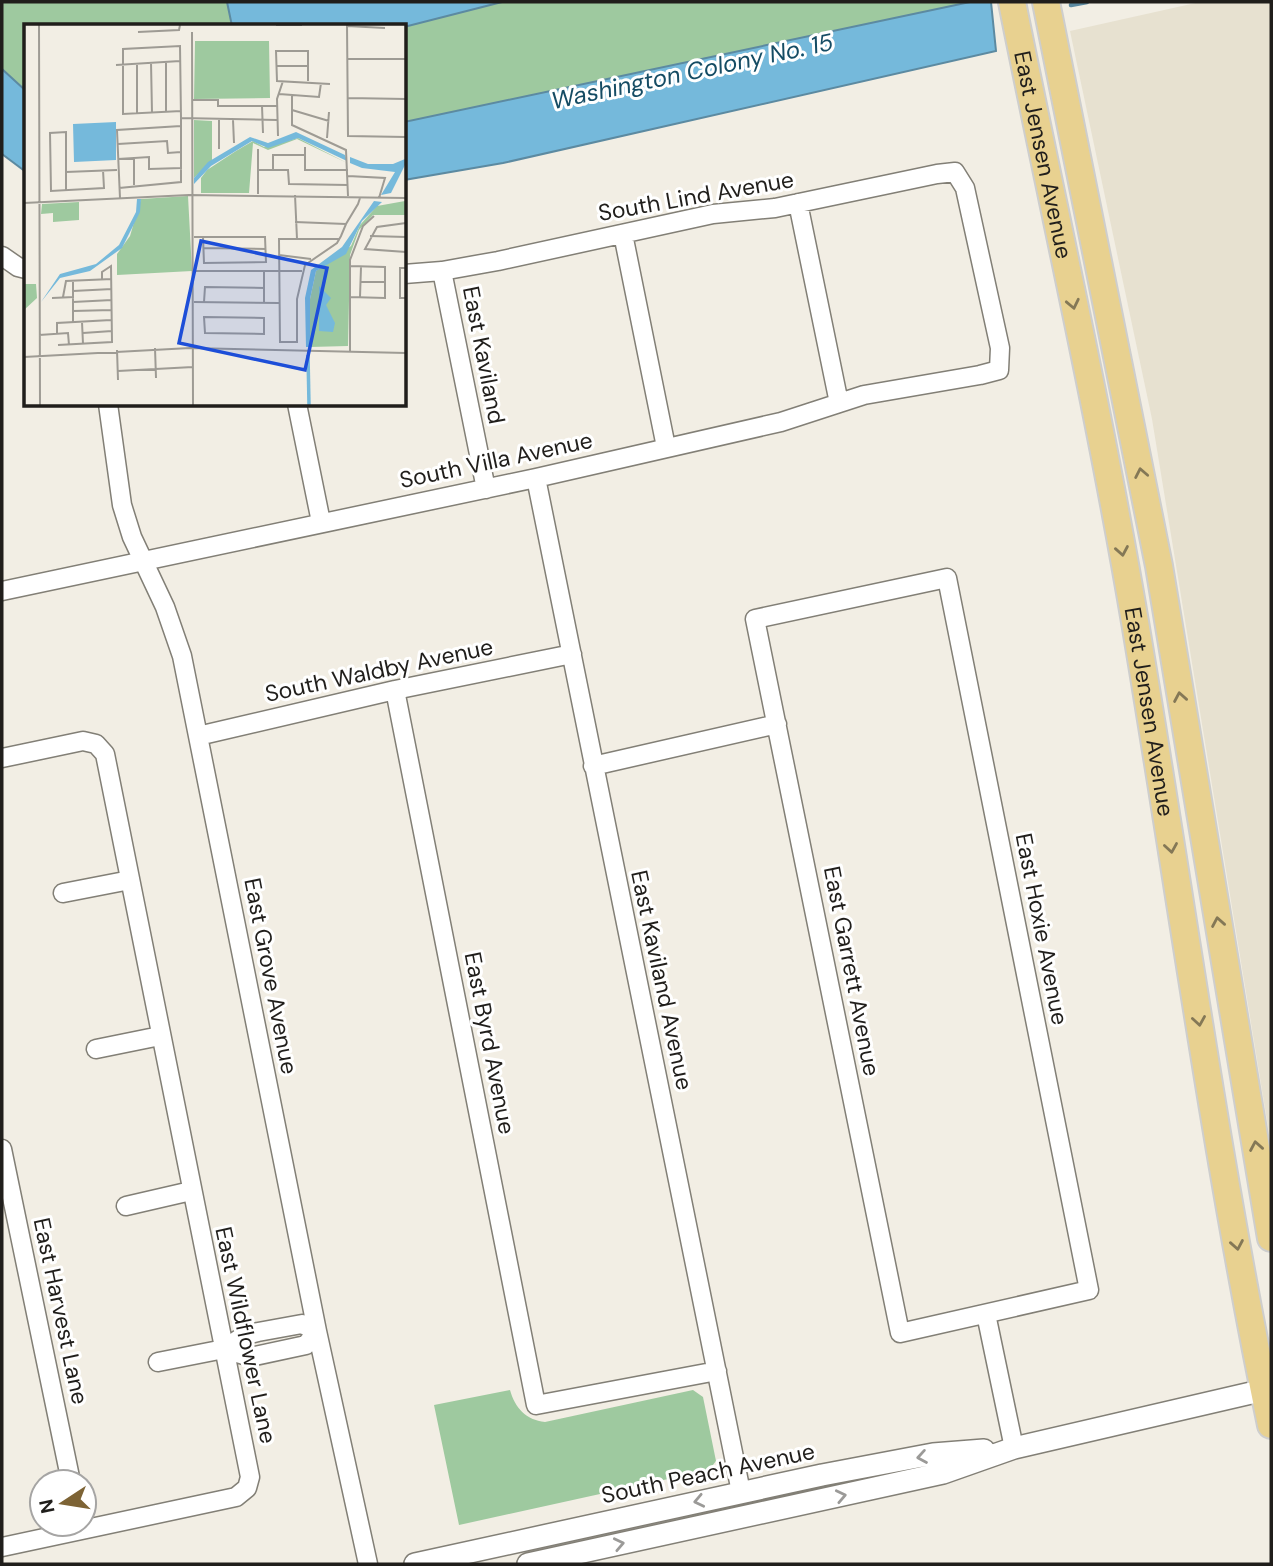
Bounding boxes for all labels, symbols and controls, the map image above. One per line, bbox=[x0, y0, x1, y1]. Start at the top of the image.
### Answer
inset map bbox=[24, 24, 406, 406]
water label: Washington Colony No. 15 bbox=[548, 26, 836, 116]
street label: East Jensen Avenue bbox=[1007, 48, 1080, 261]
street label: South Lind Avenue bbox=[596, 164, 796, 228]
street label: East Kaviland bbox=[456, 284, 512, 426]
one-way arrow bbox=[1064, 298, 1079, 310]
street label: South Villa Avenue bbox=[397, 425, 595, 495]
one-way arrow bbox=[1134, 467, 1149, 479]
one-way arrow bbox=[1114, 545, 1129, 557]
street label: East Jensen Avenue bbox=[1118, 605, 1181, 819]
street label: South Waldby Avenue bbox=[262, 631, 496, 709]
one-way arrow bbox=[1173, 691, 1188, 703]
street label: East Hoxie Avenue bbox=[1009, 831, 1075, 1027]
one-way arrow bbox=[1163, 842, 1178, 854]
street label: East Garrett Avenue bbox=[817, 864, 887, 1078]
street label: East Kaviland Avenue bbox=[624, 867, 700, 1093]
street label: East Grove Avenue bbox=[237, 875, 305, 1077]
one-way arrow bbox=[1211, 916, 1226, 928]
street label: East Byrd Avenue bbox=[458, 949, 522, 1137]
one-way arrow bbox=[1191, 1015, 1206, 1027]
one-way arrow bbox=[1249, 1140, 1264, 1152]
street label: East Harvest Lane bbox=[27, 1215, 95, 1407]
street label: East Wildflower Lane bbox=[208, 1224, 284, 1446]
one-way arrow bbox=[1229, 1239, 1244, 1251]
street label: South Peach Avenue bbox=[599, 1436, 817, 1510]
one-way arrow bbox=[916, 1448, 928, 1463]
north arrow bbox=[28, 1468, 98, 1538]
one-way arrow bbox=[835, 1489, 847, 1504]
one-way arrow bbox=[693, 1493, 705, 1508]
text: N bbox=[33, 1497, 61, 1516]
one-way arrow bbox=[613, 1538, 625, 1553]

